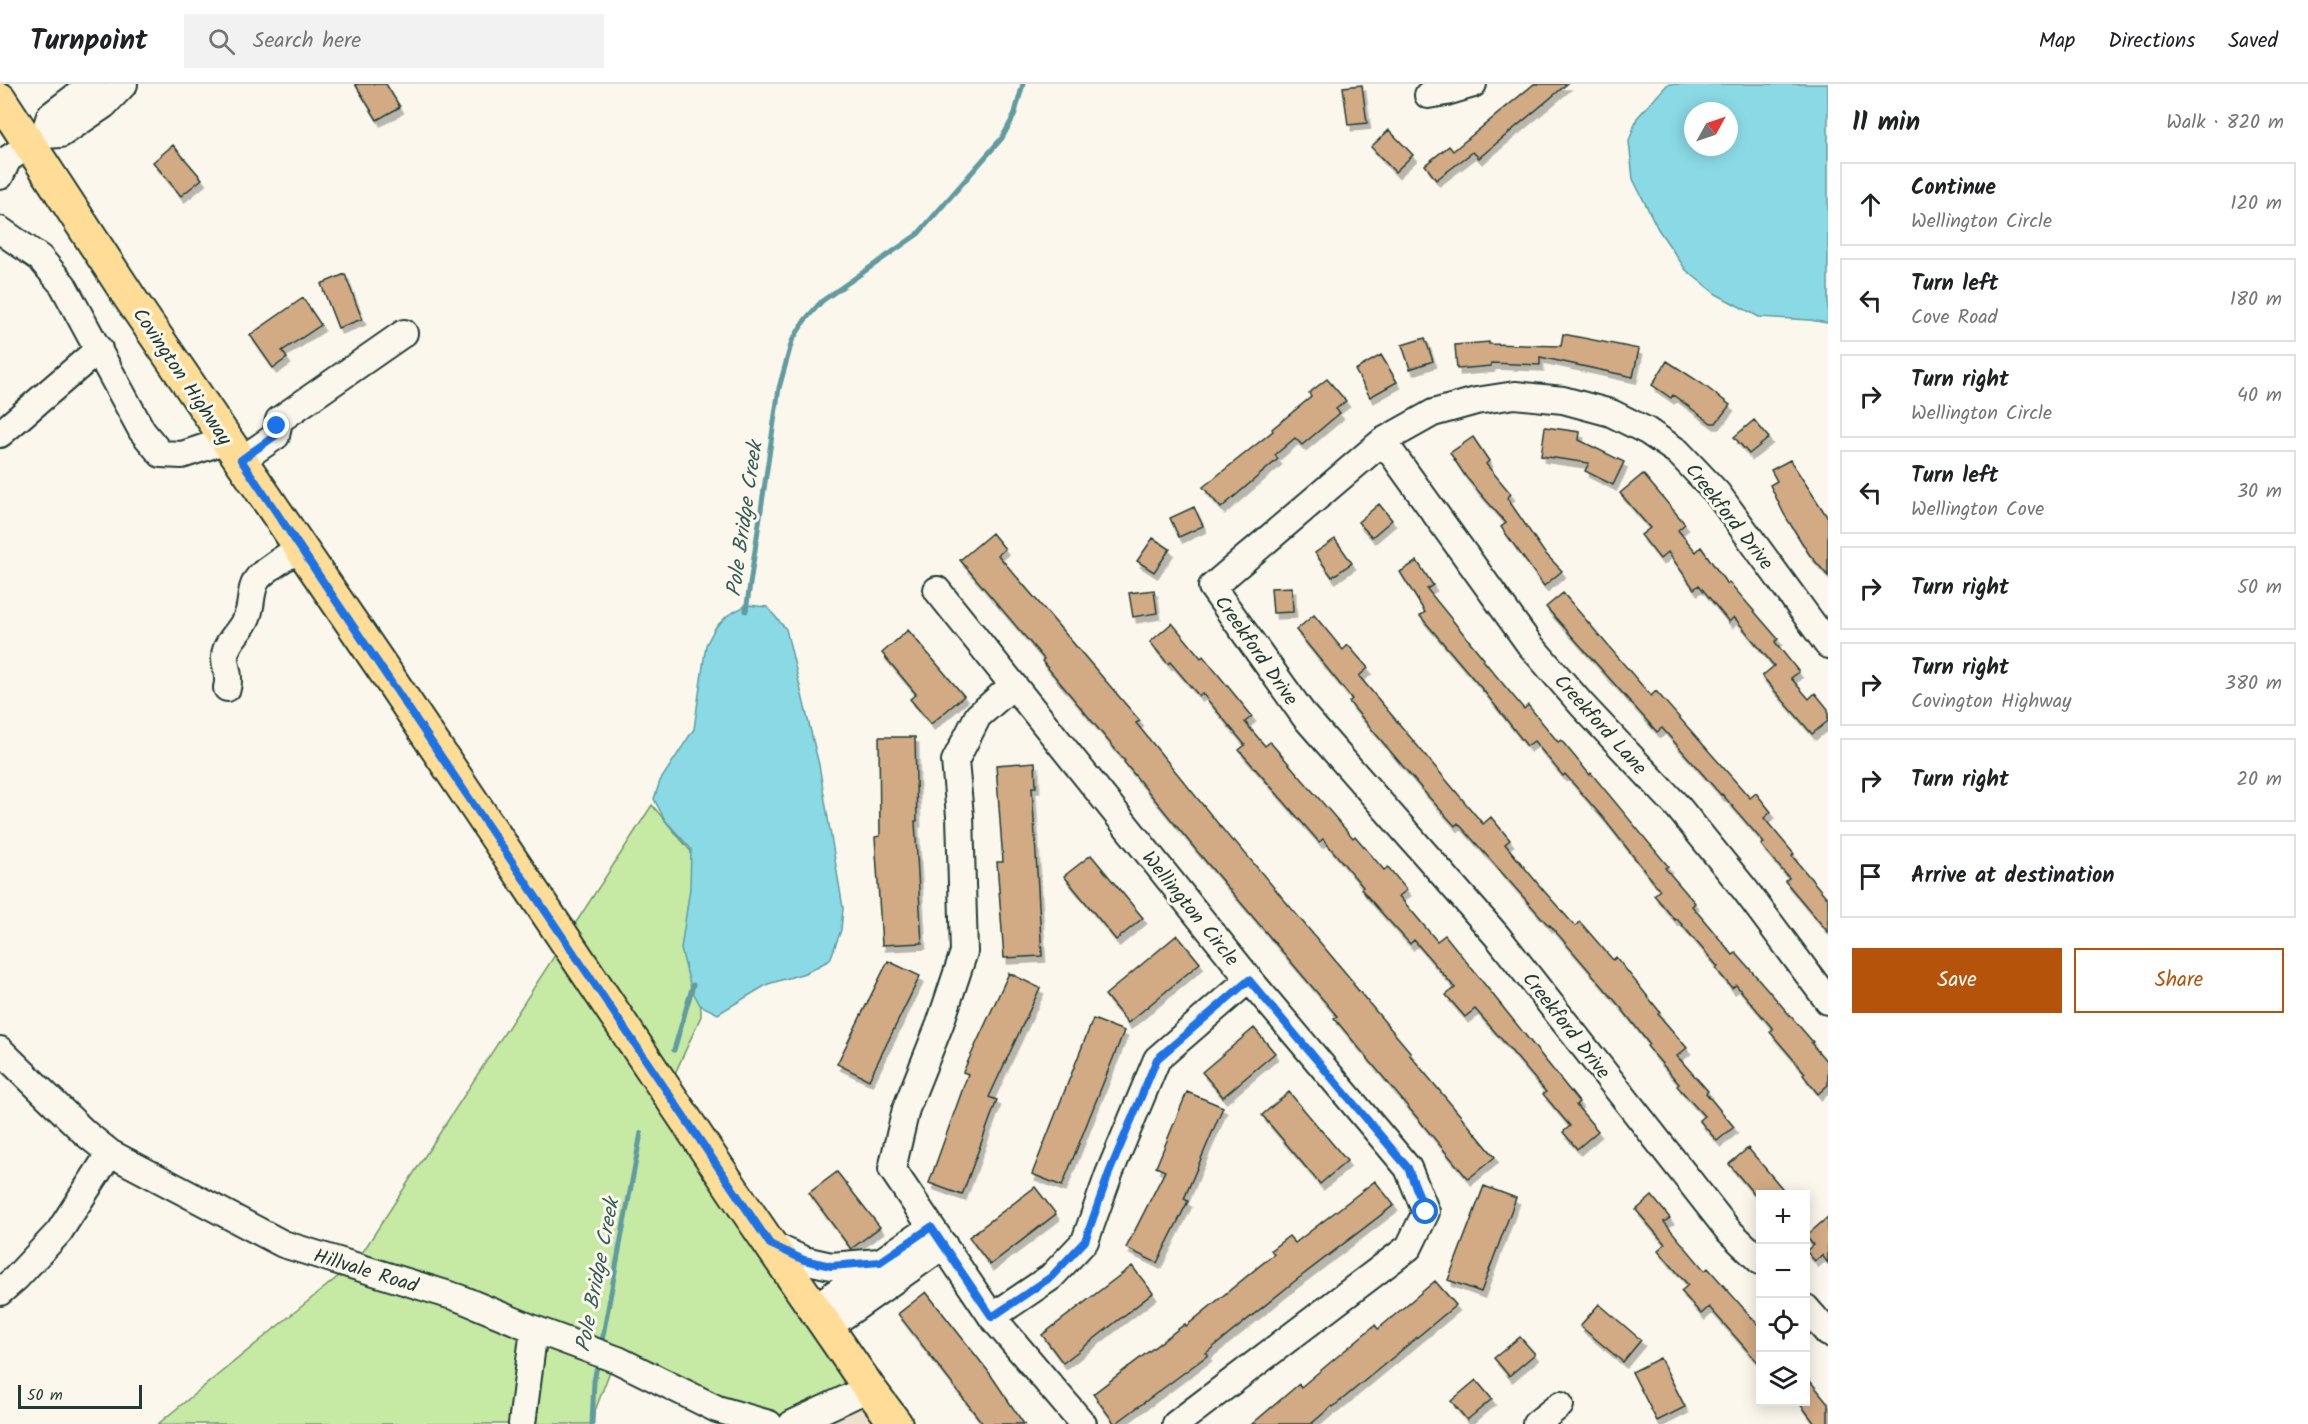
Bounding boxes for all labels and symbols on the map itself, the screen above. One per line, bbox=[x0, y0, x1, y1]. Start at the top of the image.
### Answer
north arrow bbox=[1684, 102, 1738, 156]
street label: Covington Highway bbox=[123, 302, 240, 453]
route end bbox=[263, 412, 289, 438]
water label: Pole Bridge Creek bbox=[718, 437, 773, 599]
street label: Creekford Drive bbox=[1676, 457, 1781, 578]
street label: Creekford Drive bbox=[1205, 589, 1305, 713]
street label: Creekford Lane bbox=[1545, 667, 1654, 783]
street label: Wellington Circle bbox=[1133, 844, 1246, 974]
street label: Creekford Drive bbox=[1513, 966, 1618, 1087]
water label: Pole Bridge Creek bbox=[567, 1193, 630, 1355]
route start bbox=[1412, 1198, 1438, 1224]
street label: Hillvale Road bbox=[309, 1241, 423, 1303]
scale bar bbox=[18, 1382, 142, 1410]

